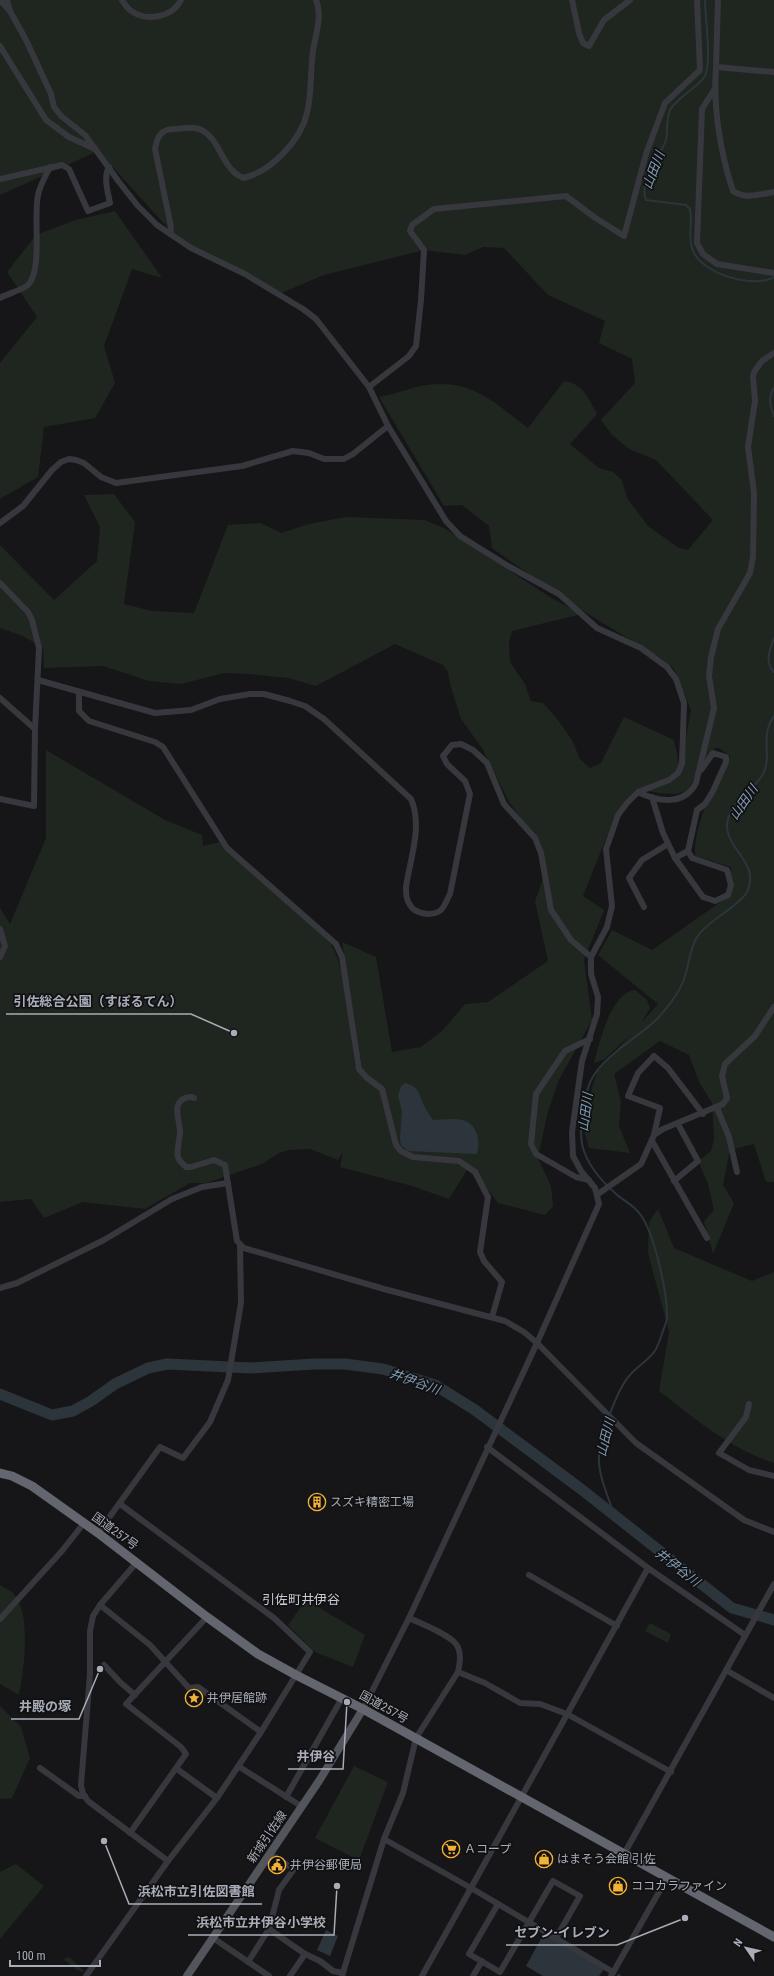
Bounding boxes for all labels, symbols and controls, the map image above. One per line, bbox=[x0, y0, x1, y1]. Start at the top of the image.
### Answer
water label: 山田川 bbox=[639, 147, 668, 191]
water label: 山田川 bbox=[726, 780, 762, 823]
callout: 引佐総合公園（すぽるてん） bbox=[6, 989, 191, 1014]
text: 引佐総合公園（すぽるてん） bbox=[13, 994, 183, 1009]
water label: 山田川 bbox=[576, 1090, 596, 1132]
water label: 井伊谷川 bbox=[388, 1366, 444, 1398]
water label: 山田川 bbox=[593, 1414, 618, 1458]
building icon: スズキ精密工場 bbox=[307, 1492, 327, 1512]
place label: スズキ精密工場 bbox=[330, 1495, 414, 1509]
street label: 国道257号 bbox=[89, 1510, 141, 1552]
water label: 井伊谷川 bbox=[653, 1545, 704, 1591]
district label: 引佐町井伊谷 bbox=[262, 1592, 340, 1607]
place icon: 井伊居館跡 bbox=[184, 1688, 204, 1708]
street label: 国道257号 bbox=[357, 1688, 411, 1726]
place label: 井伊居館跡 bbox=[207, 1691, 267, 1705]
callout: 井殿の塚 bbox=[11, 1694, 79, 1719]
text: 井殿の塚 bbox=[19, 1699, 71, 1714]
callout: 井伊谷 bbox=[288, 1744, 343, 1769]
text: 井伊谷 bbox=[296, 1749, 336, 1764]
street label: 新城引佐線 bbox=[244, 1808, 290, 1866]
supermarket icon: Ａコープ bbox=[441, 1839, 461, 1859]
place label: Ａコープ bbox=[464, 1842, 511, 1856]
shop icon: はまそう会館 引佐 bbox=[534, 1849, 554, 1869]
place label: はまそう会館 引佐 bbox=[557, 1852, 656, 1866]
public building icon: 井伊谷郵便局 bbox=[267, 1855, 287, 1875]
place label: 井伊谷郵便局 bbox=[290, 1858, 362, 1872]
shop icon: ココカラファイン bbox=[608, 1876, 628, 1896]
callout: 浜松市立引佐図書館 bbox=[129, 1879, 262, 1904]
place label: ココカラファイン bbox=[631, 1879, 727, 1893]
text: 浜松市立引佐図書館 bbox=[137, 1884, 255, 1899]
callout: 浜松市立井伊谷小学校 bbox=[188, 1910, 334, 1935]
text: 浜松市立井伊谷小学校 bbox=[196, 1915, 326, 1930]
callout: セブン-イレブン bbox=[506, 1920, 617, 1945]
text: セブン-イレブン bbox=[514, 1925, 610, 1940]
north arrow bbox=[726, 1928, 766, 1968]
text: N bbox=[731, 1936, 746, 1949]
scale bar bbox=[10, 1942, 100, 1968]
text: 100 m bbox=[16, 1949, 46, 1963]

